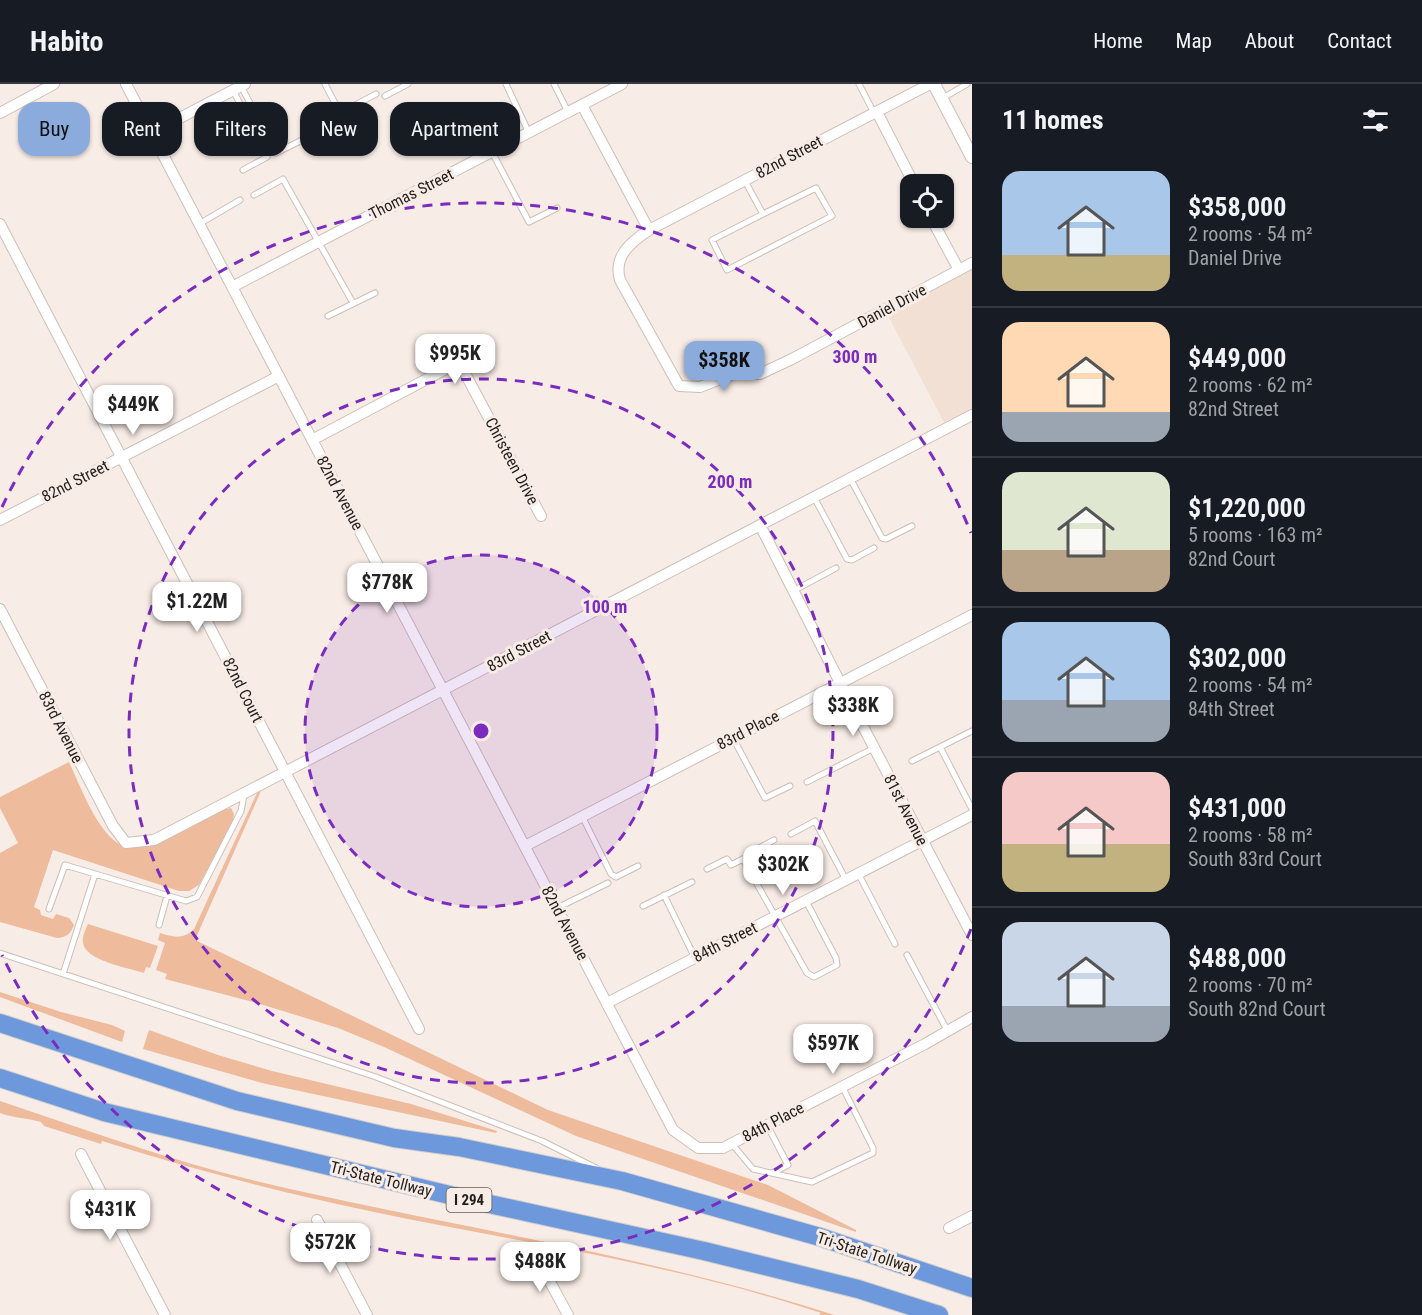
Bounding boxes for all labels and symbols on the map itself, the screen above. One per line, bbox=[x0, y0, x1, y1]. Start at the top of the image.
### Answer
street label: 82nd Street bbox=[752, 131, 826, 182]
street label: Thomas Street bbox=[366, 164, 457, 223]
street label: Daniel Drive bbox=[854, 280, 930, 332]
pin: $995K bbox=[413, 334, 497, 385]
pin: $358K bbox=[682, 341, 766, 392]
text: 300 m bbox=[833, 346, 877, 367]
pin: $449K bbox=[91, 385, 175, 436]
street label: Christeen Drive bbox=[481, 414, 543, 508]
street label: 82nd Avenue bbox=[313, 453, 367, 533]
street label: 82nd Street bbox=[38, 456, 112, 506]
text: 200 m bbox=[708, 471, 752, 492]
pin: $778K bbox=[345, 563, 429, 614]
pin: $1.22M bbox=[148, 582, 246, 633]
text: 100 m bbox=[583, 596, 627, 617]
street label: 83rd Street bbox=[484, 626, 554, 676]
street label: 82nd Court bbox=[219, 655, 267, 726]
pin: $338K bbox=[811, 686, 895, 737]
street label: 83rd Avenue bbox=[35, 688, 87, 766]
street label: 83rd Place bbox=[714, 706, 782, 754]
centre of rings bbox=[471, 721, 491, 741]
street label: 81st Avenue bbox=[880, 771, 932, 849]
pin: $302K bbox=[741, 845, 825, 896]
street label: 82nd Avenue bbox=[538, 883, 592, 963]
street label: 84th Street bbox=[690, 918, 760, 966]
pin: $597K bbox=[791, 1024, 875, 1075]
street label: 84th Place bbox=[739, 1098, 807, 1146]
street label: Tri-State Tollway bbox=[328, 1157, 434, 1201]
road number: I 294 bbox=[446, 1188, 492, 1212]
pin: $431K bbox=[68, 1190, 152, 1241]
pin: $572K bbox=[288, 1223, 372, 1274]
street label: Tri-State Tollway bbox=[815, 1228, 920, 1278]
pin: $488K bbox=[498, 1242, 582, 1293]

